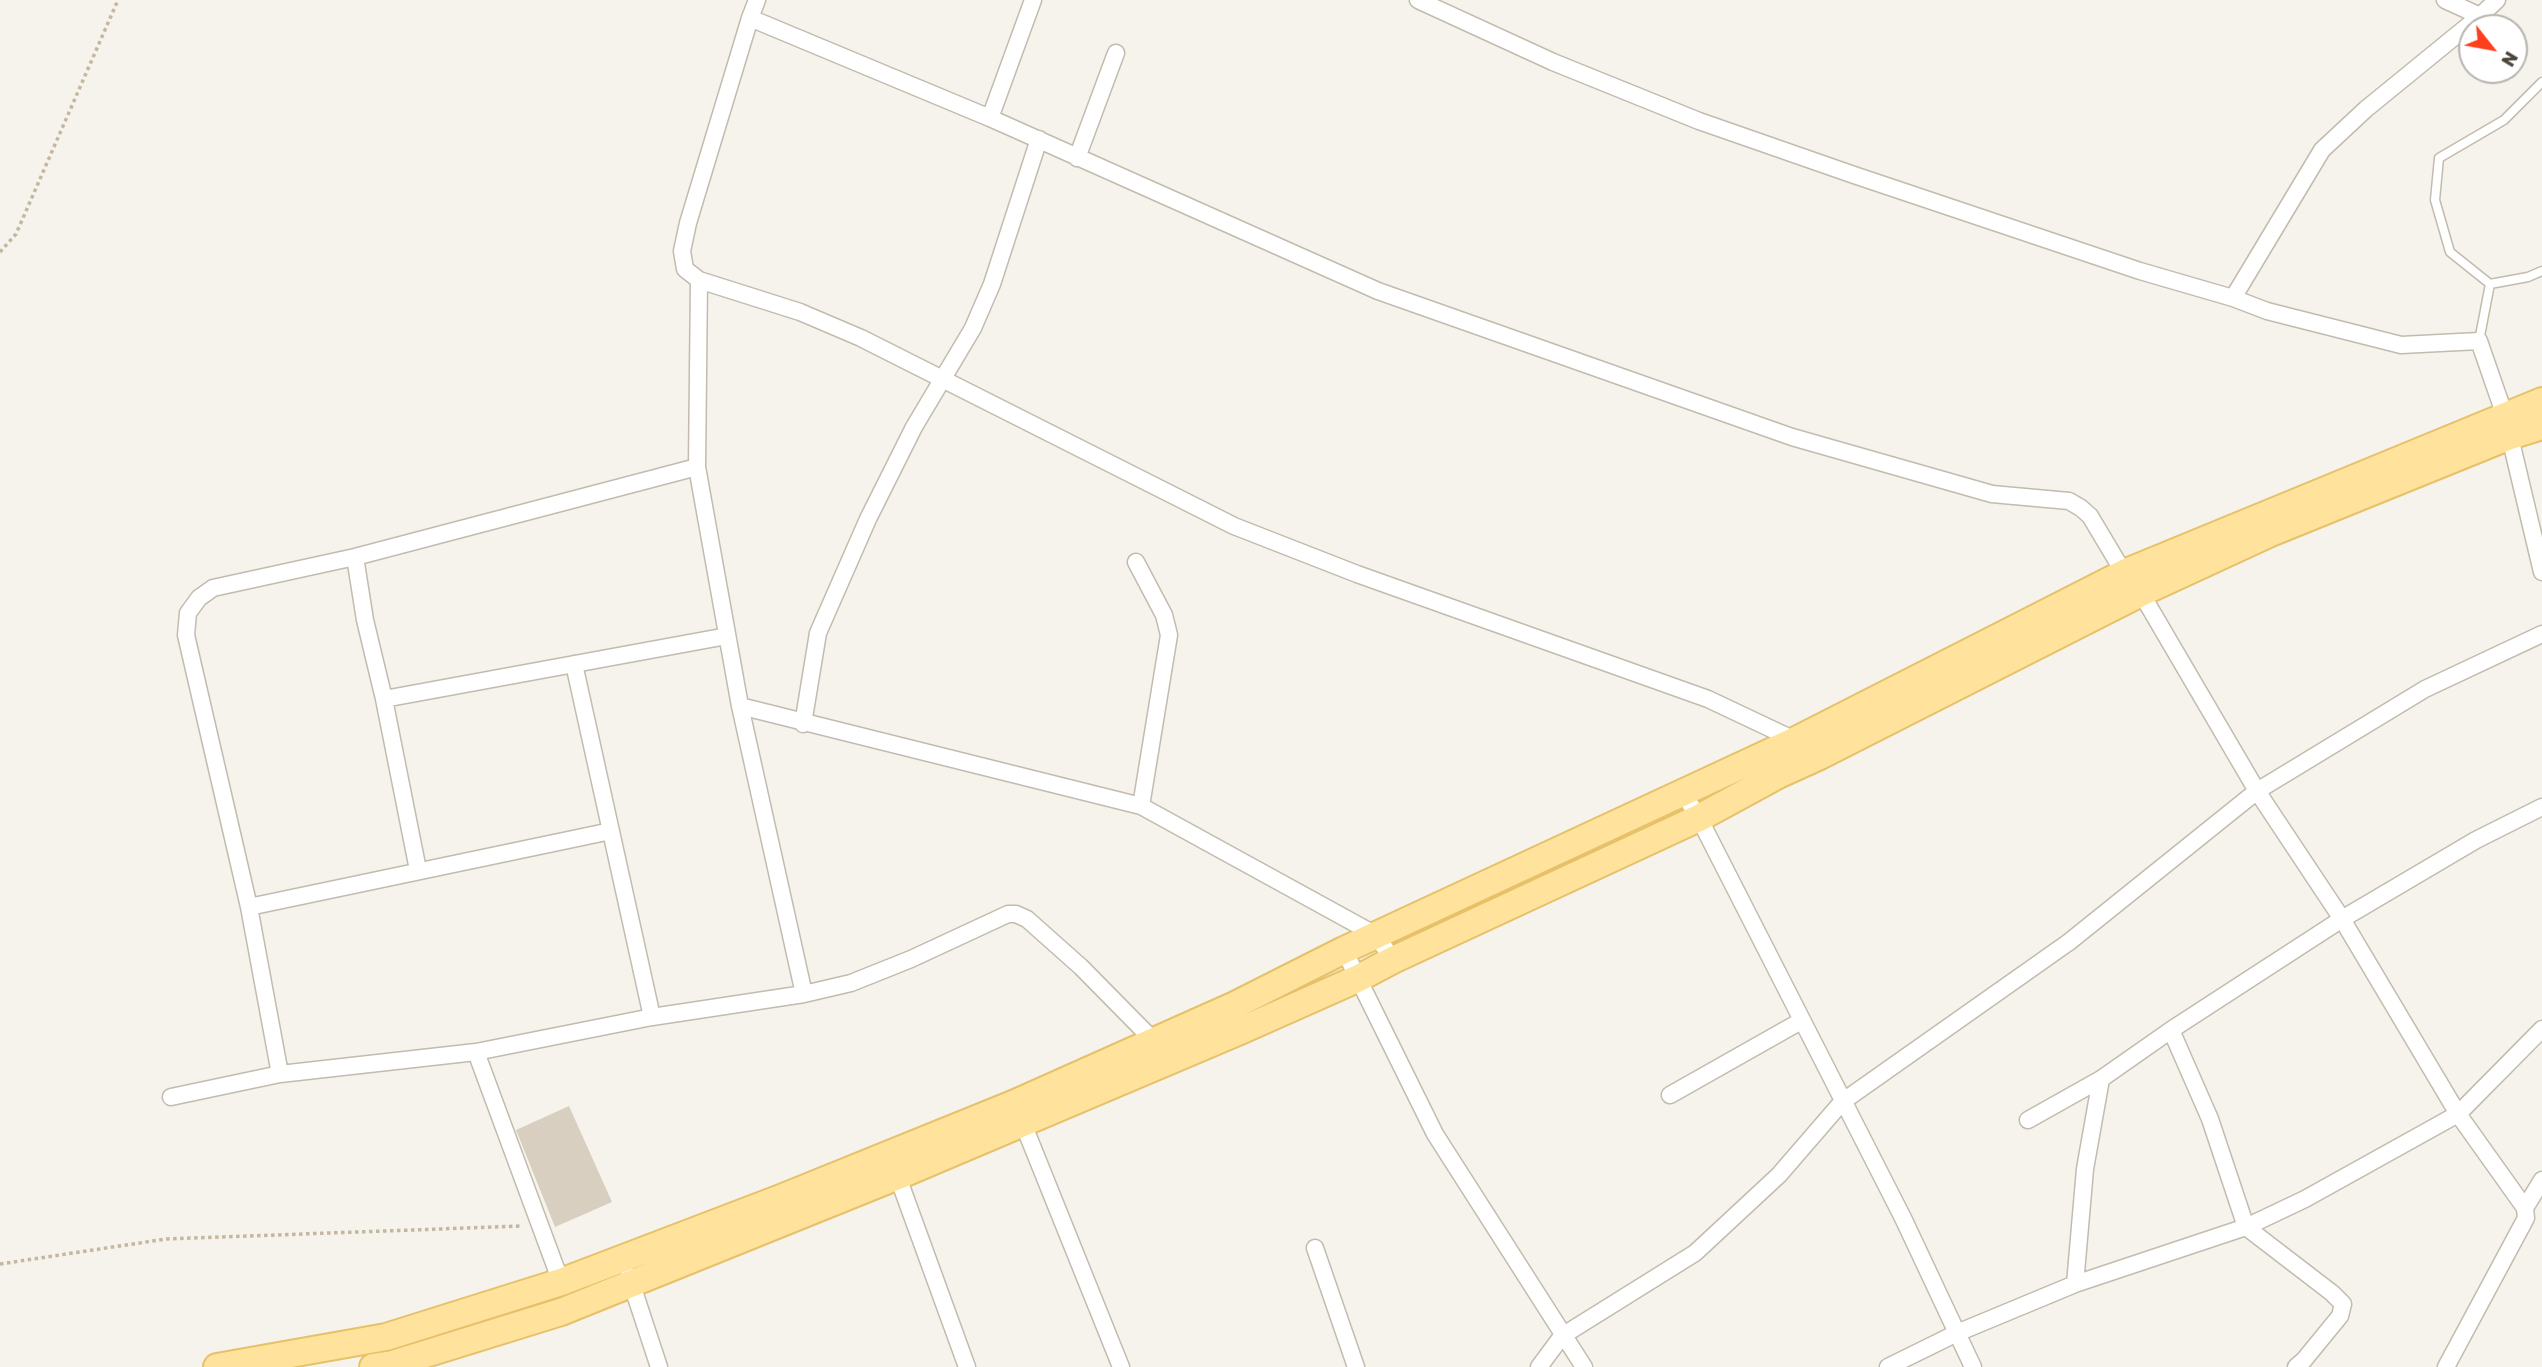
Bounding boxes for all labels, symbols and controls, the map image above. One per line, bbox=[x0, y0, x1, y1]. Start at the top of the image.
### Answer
north arrow bbox=[2458, 14, 2528, 84]
text: N bbox=[2496, 47, 2523, 71]

